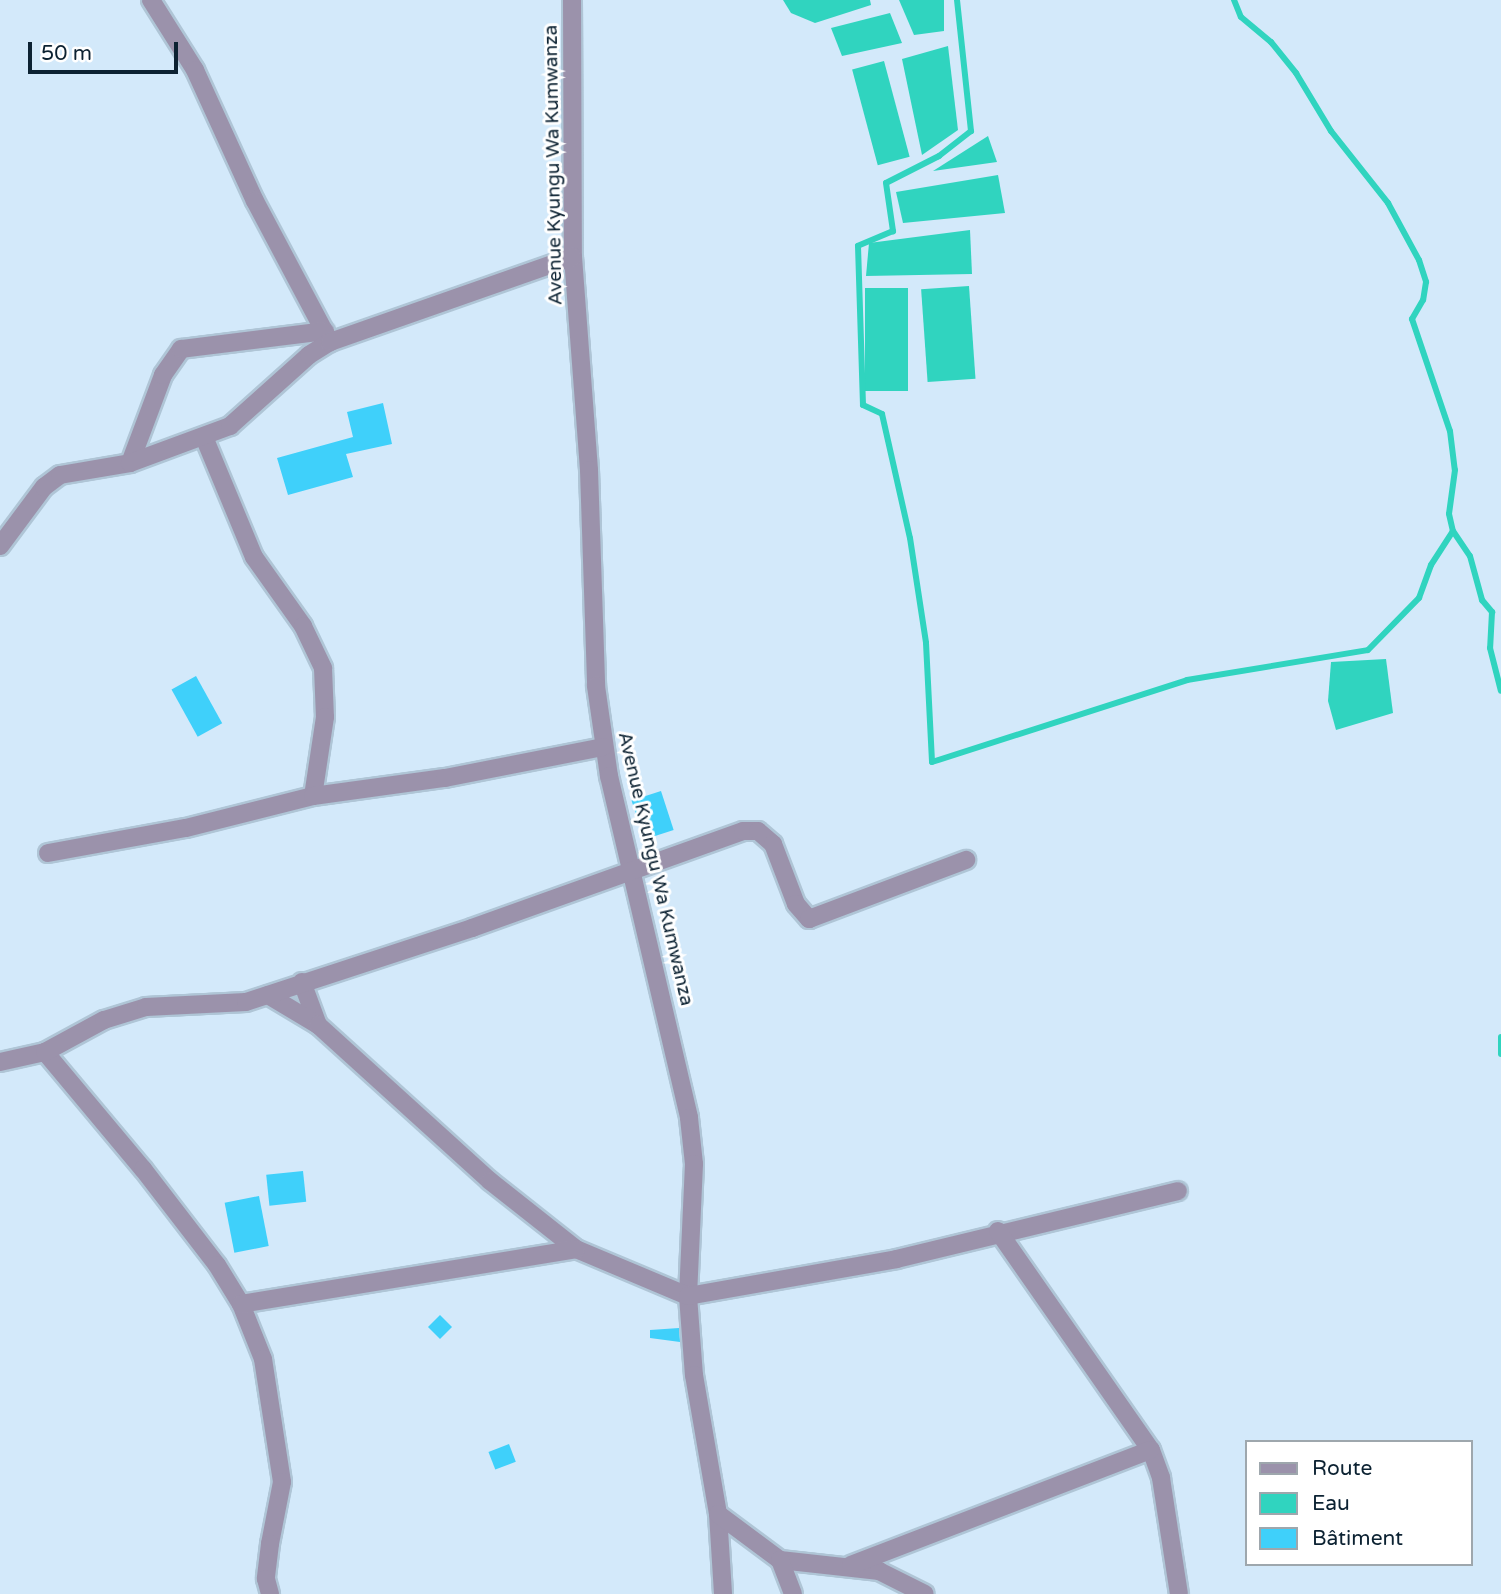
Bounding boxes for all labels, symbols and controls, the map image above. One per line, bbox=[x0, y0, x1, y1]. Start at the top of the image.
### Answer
street label: Avenue Kyungu Wa Kumwanza bbox=[540, 25, 568, 305]
scale bar bbox=[32, 28, 182, 72]
text: 50 m bbox=[41, 41, 92, 66]
street label: Avenue Kyungu Wa Kumwanza bbox=[612, 730, 698, 1008]
legend bbox=[1246, 1440, 1473, 1566]
text: Route bbox=[1312, 1456, 1372, 1481]
text: Eau bbox=[1312, 1491, 1350, 1516]
text: Bâtiment bbox=[1312, 1526, 1403, 1551]

